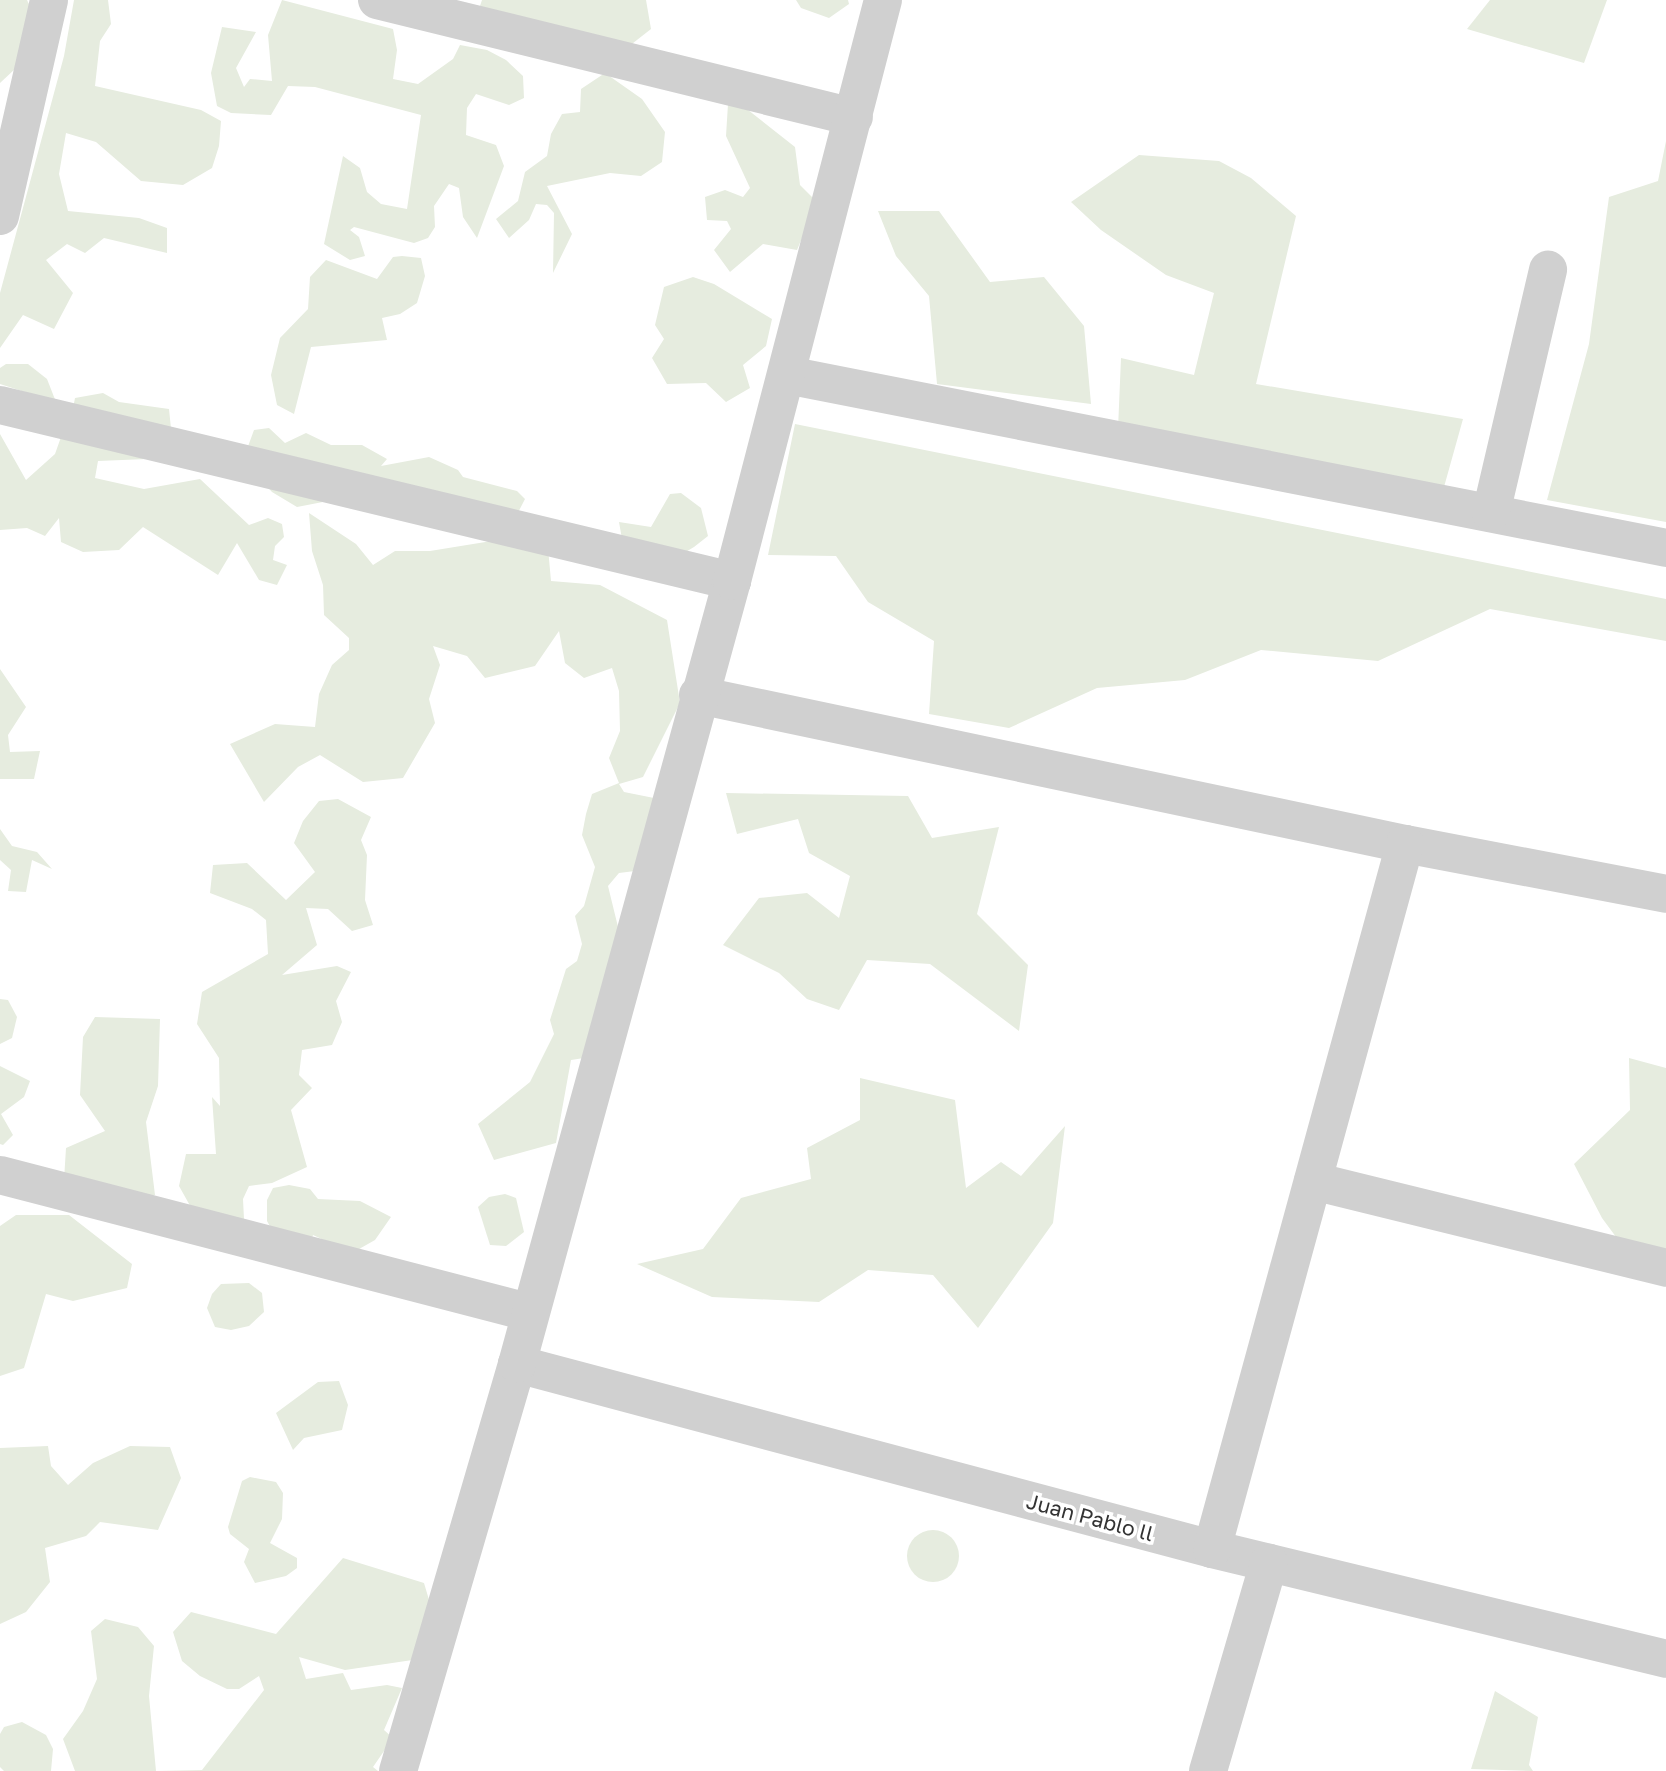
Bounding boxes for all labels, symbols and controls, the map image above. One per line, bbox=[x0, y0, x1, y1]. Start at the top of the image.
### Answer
street label: Juan Pablo ll bbox=[1024, 1488, 1156, 1546]

